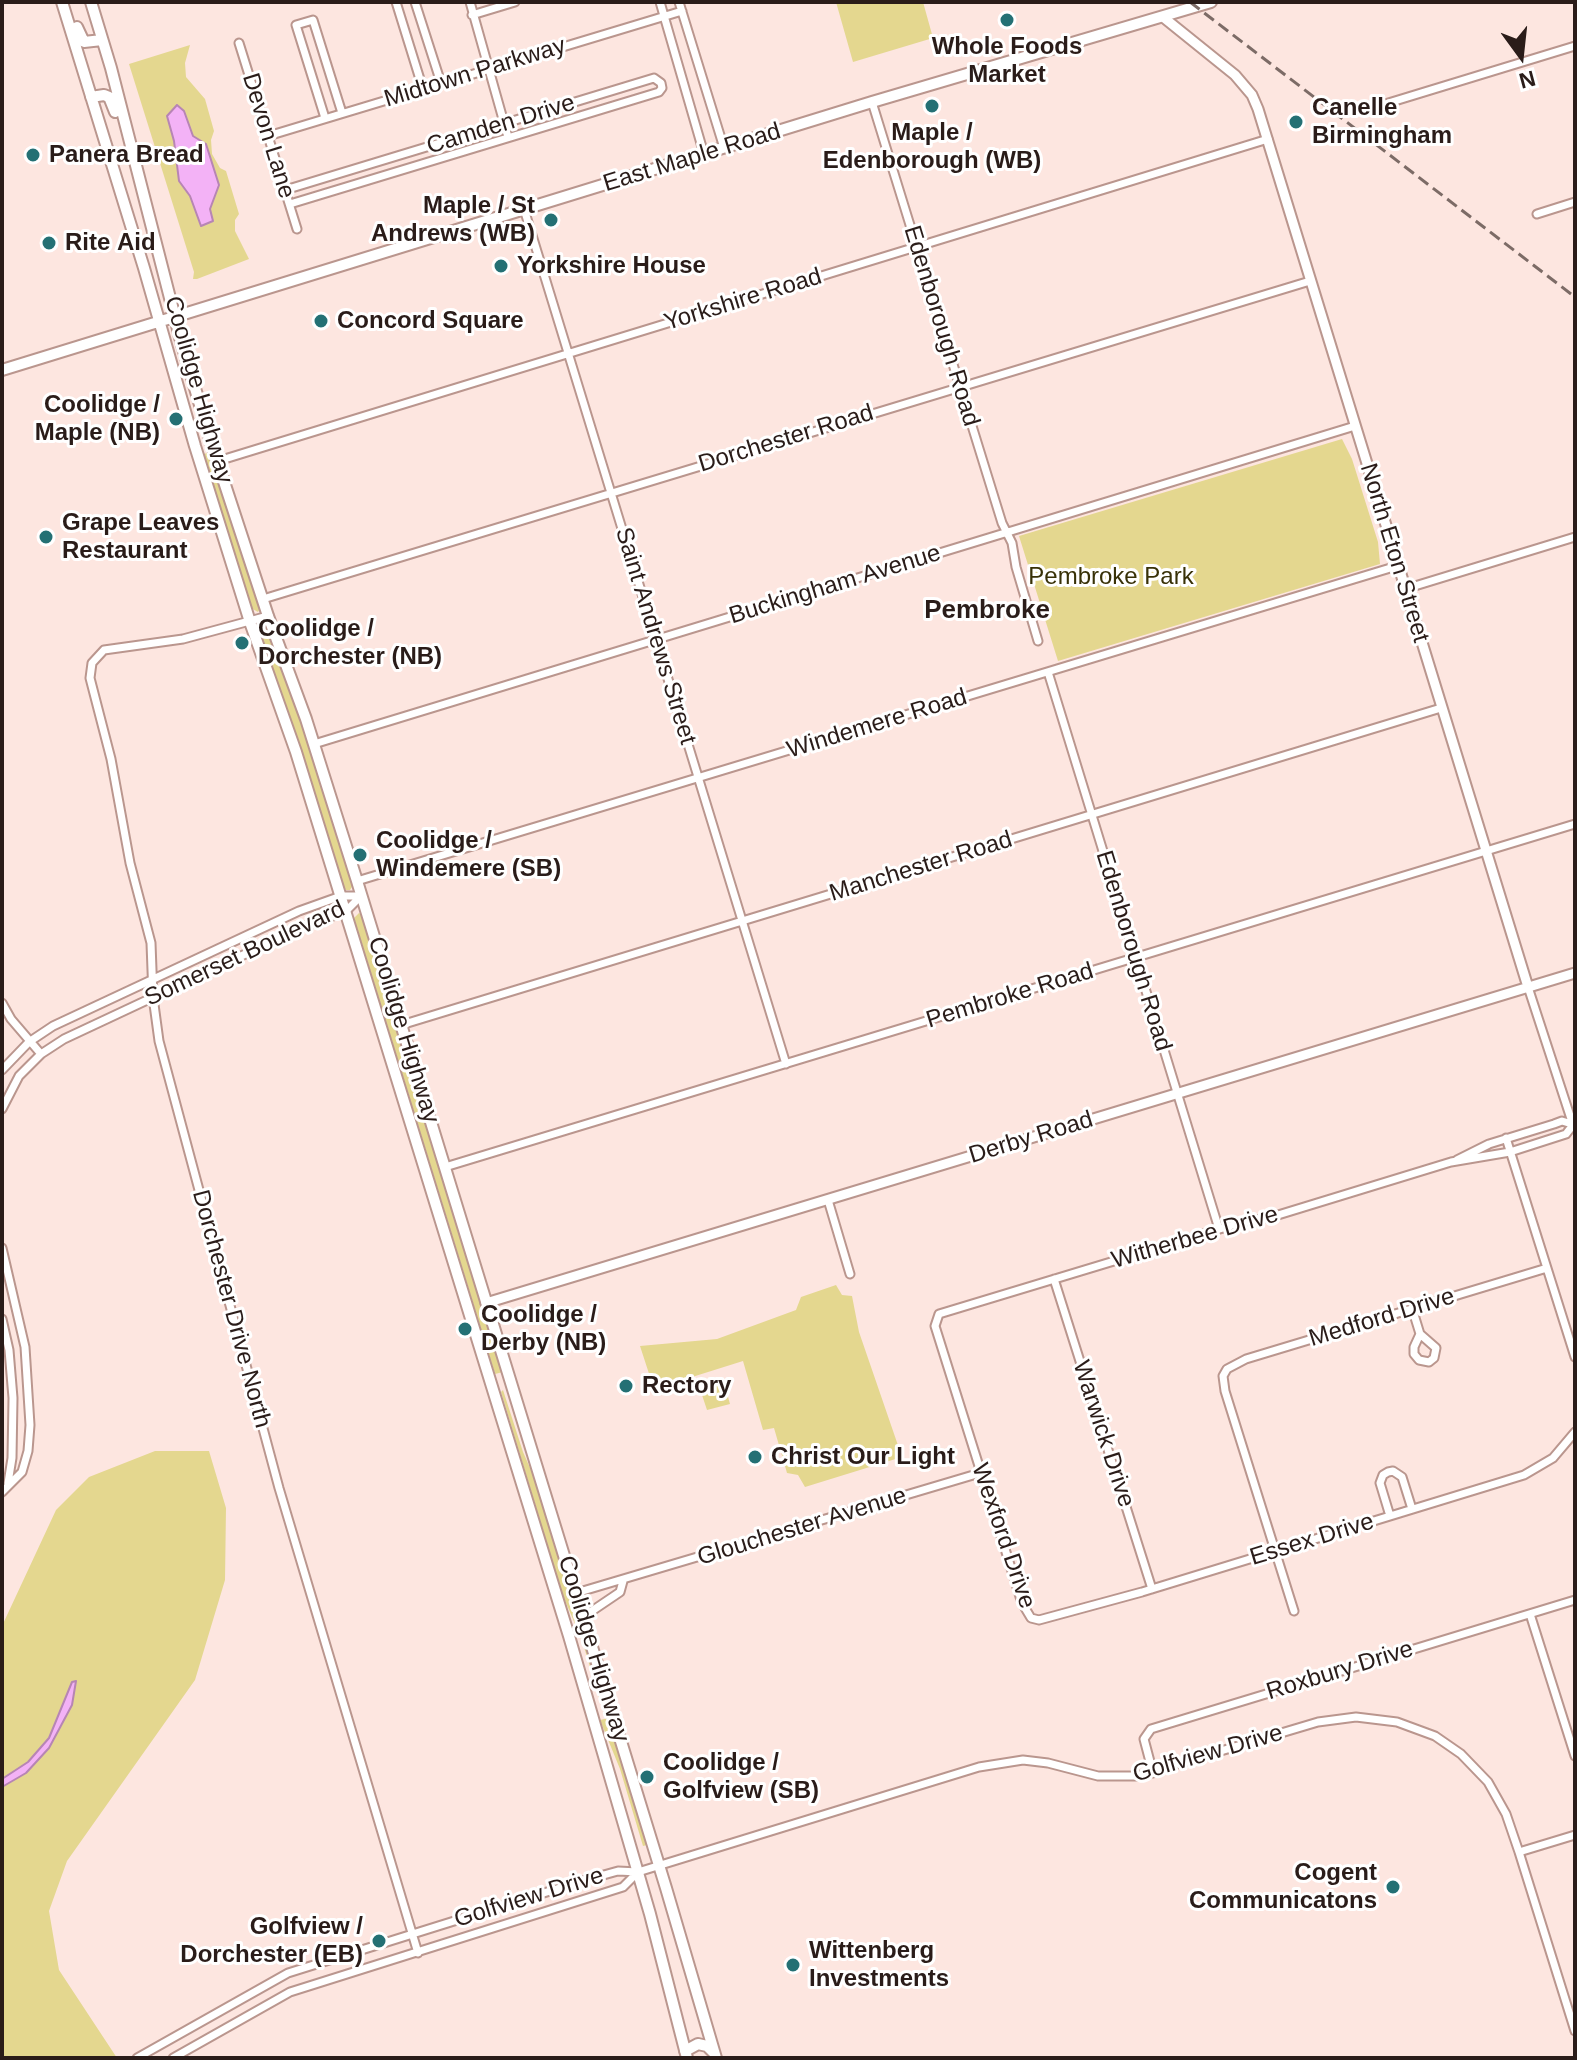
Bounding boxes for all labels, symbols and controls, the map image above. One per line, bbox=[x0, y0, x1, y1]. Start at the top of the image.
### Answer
marker: Whole Foods Market bbox=[998, 11, 1016, 29]
north arrow bbox=[1481, 16, 1561, 96]
street label: Midtown Parkway bbox=[381, 32, 569, 114]
place label: Whole Foods Market bbox=[932, 33, 1082, 89]
text: N bbox=[1516, 66, 1538, 94]
street label: Devon Lane bbox=[235, 70, 301, 202]
street label: Camden Drive bbox=[423, 89, 579, 161]
place label: Canelle Birmingham bbox=[1312, 94, 1452, 150]
marker: Maple / Edenborough (WB) bbox=[923, 97, 941, 115]
marker: Canelle Birmingham bbox=[1287, 113, 1305, 131]
street label: East Maple Road bbox=[600, 117, 784, 199]
place label: Maple / Edenborough (WB) bbox=[823, 119, 1041, 175]
place label: Panera Bread bbox=[49, 141, 204, 169]
marker: Panera Bread bbox=[24, 146, 42, 164]
place label: Maple / St Andrews (WB) bbox=[371, 192, 535, 248]
marker: Maple / St Andrews (WB) bbox=[542, 211, 560, 229]
street label: Edenborough Road bbox=[897, 222, 985, 430]
place label: Rite Aid bbox=[65, 229, 156, 257]
marker: Rite Aid bbox=[40, 234, 58, 252]
place label: Yorkshire House bbox=[517, 252, 706, 280]
marker: Yorkshire House bbox=[492, 257, 510, 275]
street label: Yorkshire Road bbox=[661, 262, 825, 338]
street label: Coolidge Highway bbox=[157, 293, 239, 487]
place label: Concord Square bbox=[337, 307, 524, 335]
marker: Concord Square bbox=[312, 312, 330, 330]
place label: Coolidge / Maple (NB) bbox=[35, 391, 160, 447]
street label: Dorchester Road bbox=[695, 399, 877, 479]
marker: Coolidge / Maple (NB) bbox=[167, 410, 185, 428]
street label: North Eton Street bbox=[1353, 460, 1435, 646]
place label: Grape Leaves Restaurant bbox=[62, 509, 219, 565]
street label: Saint Andrews Street bbox=[608, 524, 702, 748]
marker: Grape Leaves Restaurant bbox=[37, 528, 55, 546]
street label: Buckingham Avenue bbox=[726, 539, 944, 631]
park label: Pembroke Park bbox=[1028, 563, 1194, 591]
district label: Pembroke bbox=[924, 595, 1050, 627]
place label: Coolidge / Dorchester (NB) bbox=[258, 615, 442, 671]
marker: Coolidge / Dorchester (NB) bbox=[233, 634, 251, 652]
street label: Windemere Road bbox=[783, 683, 971, 765]
street label: Manchester Road bbox=[826, 826, 1016, 908]
place label: Coolidge / Windemere (SB) bbox=[376, 827, 561, 883]
marker: Coolidge / Windemere (SB) bbox=[351, 846, 369, 864]
street label: Edenborough Road bbox=[1089, 847, 1177, 1055]
street label: Somerset Boulevard bbox=[140, 895, 350, 1013]
street label: Coolidge Highway bbox=[361, 933, 445, 1127]
street label: Pembroke Road bbox=[923, 957, 1097, 1035]
street label: Derby Road bbox=[966, 1106, 1096, 1170]
street label: Dorchester Drive North bbox=[185, 1187, 277, 1431]
street label: Witherbee Drive bbox=[1108, 1200, 1282, 1276]
street label: Medford Drive bbox=[1306, 1282, 1458, 1354]
place label: Coolidge / Derby (NB) bbox=[481, 1301, 606, 1357]
marker: Coolidge / Derby (NB) bbox=[456, 1320, 474, 1338]
street label: Warwick Drive bbox=[1066, 1357, 1140, 1511]
place label: Rectory bbox=[642, 1372, 731, 1400]
marker: Rectory bbox=[617, 1377, 635, 1395]
place label: Christ Our Light bbox=[771, 1443, 955, 1471]
marker: Christ Our Light bbox=[746, 1448, 764, 1466]
street label: Wexford Drive bbox=[965, 1460, 1041, 1612]
street label: Glouchester Avenue bbox=[694, 1482, 910, 1572]
street label: Essex Drive bbox=[1247, 1508, 1377, 1572]
street label: Coolidge Highway bbox=[551, 1552, 635, 1746]
street label: Roxbury Drive bbox=[1263, 1635, 1417, 1707]
street label: Golfview Drive bbox=[1130, 1719, 1286, 1789]
place label: Coolidge / Golfview (SB) bbox=[663, 1749, 819, 1805]
marker: Coolidge / Golfview (SB) bbox=[638, 1768, 656, 1786]
place label: Cogent Communicatons bbox=[1189, 1859, 1377, 1915]
street label: Golfview Drive bbox=[451, 1862, 607, 1934]
marker: Cogent Communicatons bbox=[1384, 1878, 1402, 1896]
place label: Golfview / Dorchester (EB) bbox=[180, 1913, 363, 1969]
marker: Golfview / Dorchester (EB) bbox=[370, 1932, 388, 1950]
place label: Wittenberg Investments bbox=[809, 1937, 949, 1993]
marker: Wittenberg Investments bbox=[784, 1956, 802, 1974]

